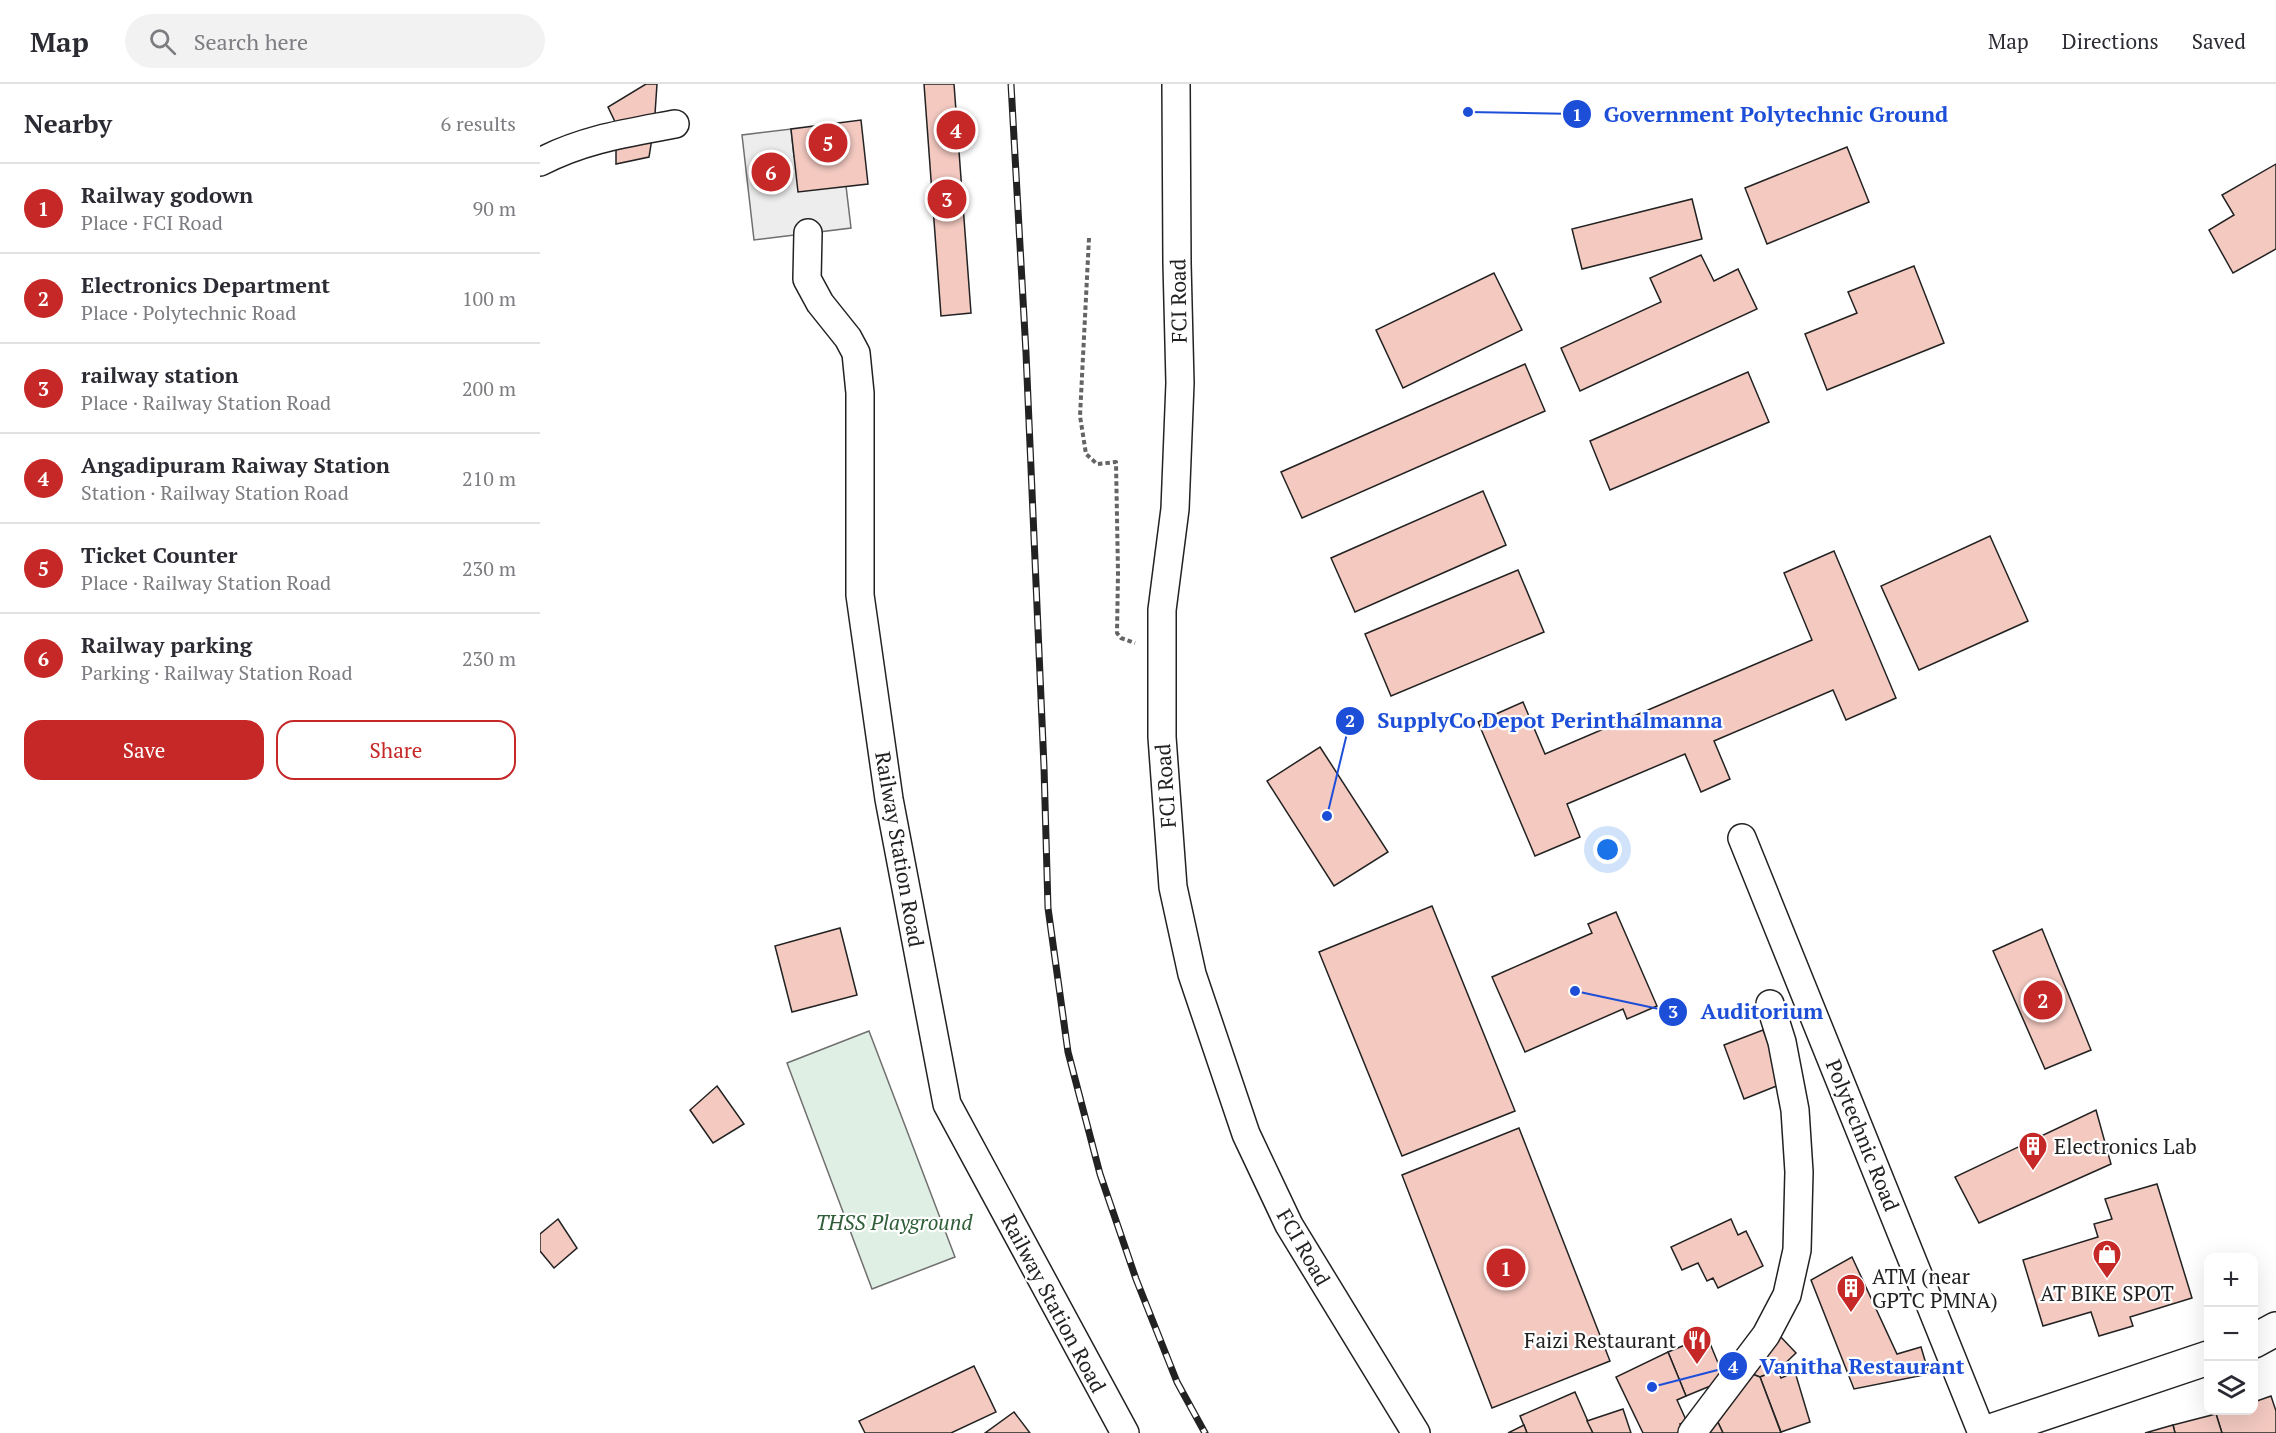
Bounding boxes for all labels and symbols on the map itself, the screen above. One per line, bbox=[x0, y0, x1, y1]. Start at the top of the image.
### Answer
callout: Government Polytechnic Ground bbox=[1562, 94, 1961, 134]
text: Government Polytechnic Ground bbox=[1604, 99, 1948, 128]
text: 1 bbox=[1572, 102, 1582, 126]
pin: 4 bbox=[936, 108, 976, 152]
pin: 5 bbox=[808, 120, 848, 166]
pin: 6 bbox=[752, 150, 790, 194]
pin: 3 bbox=[928, 176, 966, 222]
street label: FCI Road bbox=[1163, 258, 1193, 343]
callout: SupplyCo Depot Perinthalmanna bbox=[1335, 701, 1734, 741]
text: SupplyCo Depot Perinthalmanna bbox=[1377, 705, 1723, 734]
text: 2 bbox=[1345, 708, 1355, 732]
street label: FCI Road bbox=[1148, 743, 1182, 829]
street label: Railway Station Road bbox=[869, 749, 931, 949]
your location bbox=[1593, 835, 1622, 864]
pin: 2 bbox=[2024, 978, 2062, 1022]
callout: Auditorium bbox=[1658, 992, 1835, 1032]
text: Auditorium bbox=[1701, 996, 1824, 1025]
text: 3 bbox=[1668, 999, 1678, 1023]
street label: Polytechnic Road bbox=[1820, 1055, 1906, 1215]
building icon: Electronics Lab bbox=[2017, 1130, 2049, 1172]
place label: Electronics Lab bbox=[2054, 1132, 2197, 1160]
street label: FCI Road bbox=[1271, 1203, 1337, 1291]
park label: THSS Playground bbox=[815, 1208, 973, 1236]
street label: Railway Station Road bbox=[995, 1209, 1113, 1397]
shop icon: AT BIKE SPOT bbox=[2091, 1238, 2123, 1280]
pin: 1 bbox=[1486, 1246, 1526, 1290]
place label: ATM (near GPTC PMNA) bbox=[1872, 1262, 1998, 1314]
building icon: ATM (near GPTC PMNA) bbox=[1835, 1272, 1867, 1314]
place label: AT BIKE SPOT bbox=[2040, 1279, 2174, 1307]
restaurant icon: Faizi Restaurant bbox=[1681, 1324, 1713, 1366]
place label: Faizi Restaurant bbox=[1524, 1326, 1676, 1354]
callout: Vanitha Restaurant bbox=[1718, 1346, 1977, 1386]
text: Vanitha Restaurant bbox=[1760, 1351, 1965, 1380]
text: 4 bbox=[1728, 1354, 1739, 1378]

